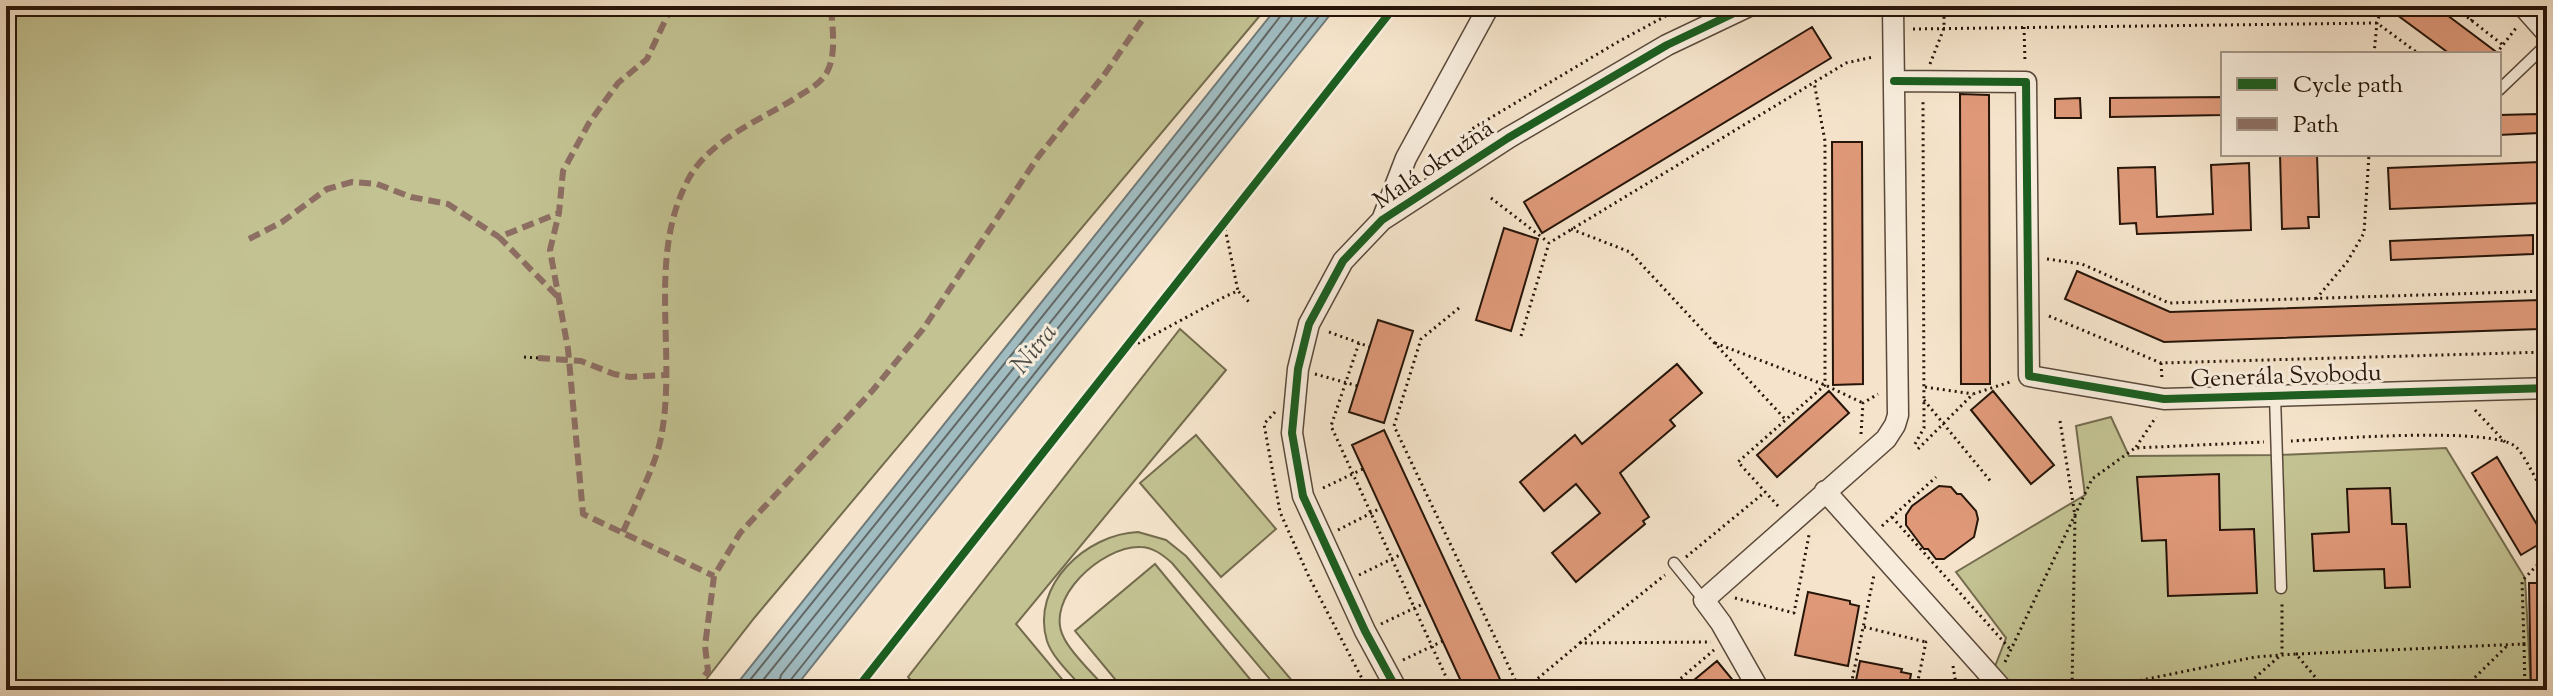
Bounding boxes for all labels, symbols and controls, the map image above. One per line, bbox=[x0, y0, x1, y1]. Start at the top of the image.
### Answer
legend bbox=[2221, 52, 2501, 156]
text: Cycle path bbox=[2293, 69, 2403, 103]
text: Path bbox=[2293, 109, 2339, 143]
street label: Malá okružná bbox=[1367, 113, 1501, 219]
water label: Nitra bbox=[1003, 316, 1067, 383]
street label: Generála Svobodu bbox=[2190, 357, 2382, 397]

